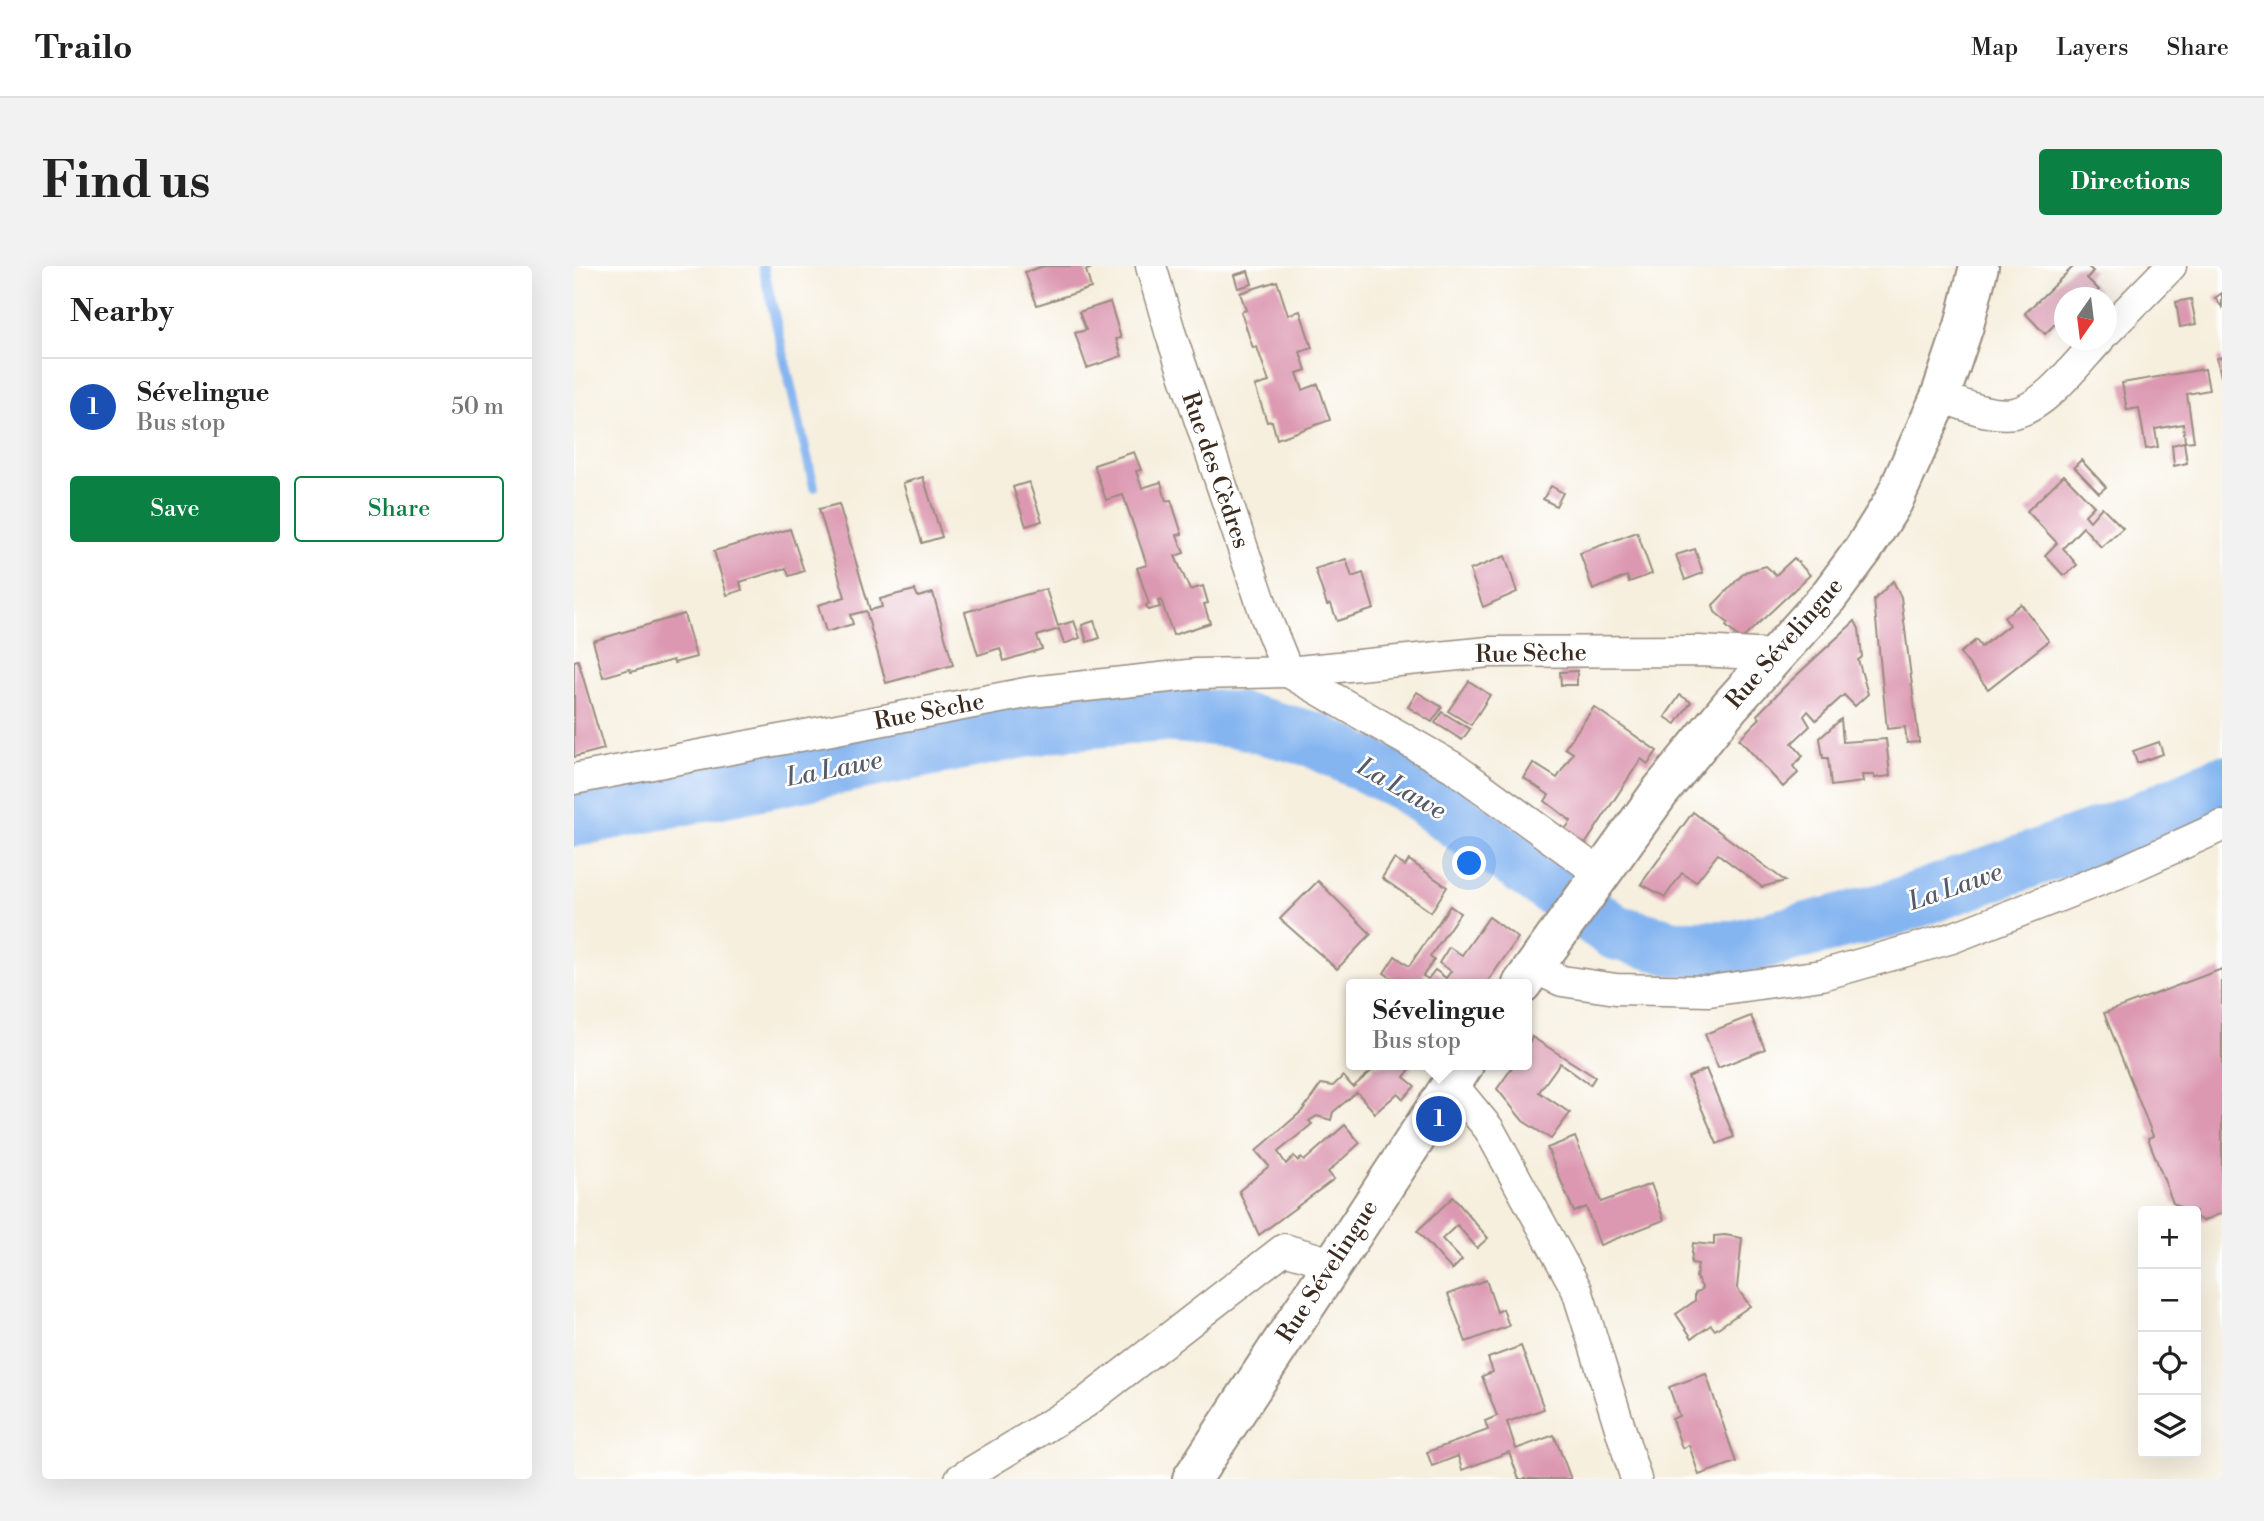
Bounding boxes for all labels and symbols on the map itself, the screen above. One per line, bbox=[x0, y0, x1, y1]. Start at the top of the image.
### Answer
north arrow bbox=[2054, 287, 2117, 350]
street label: Rue des Cèdres bbox=[1174, 388, 1256, 553]
street label: Rue Sévelingue bbox=[1720, 572, 1850, 716]
street label: Rue Sèche bbox=[1475, 638, 1587, 670]
street label: Rue Sèche bbox=[872, 687, 987, 737]
water label: La Lawe bbox=[782, 744, 885, 794]
water label: La Lawe bbox=[1350, 750, 1452, 827]
your location bbox=[1452, 846, 1486, 880]
water label: La Lawe bbox=[1903, 856, 2007, 918]
pin: 1 bbox=[1416, 1093, 1462, 1145]
street label: Rue Sévelingue bbox=[1270, 1194, 1385, 1349]

